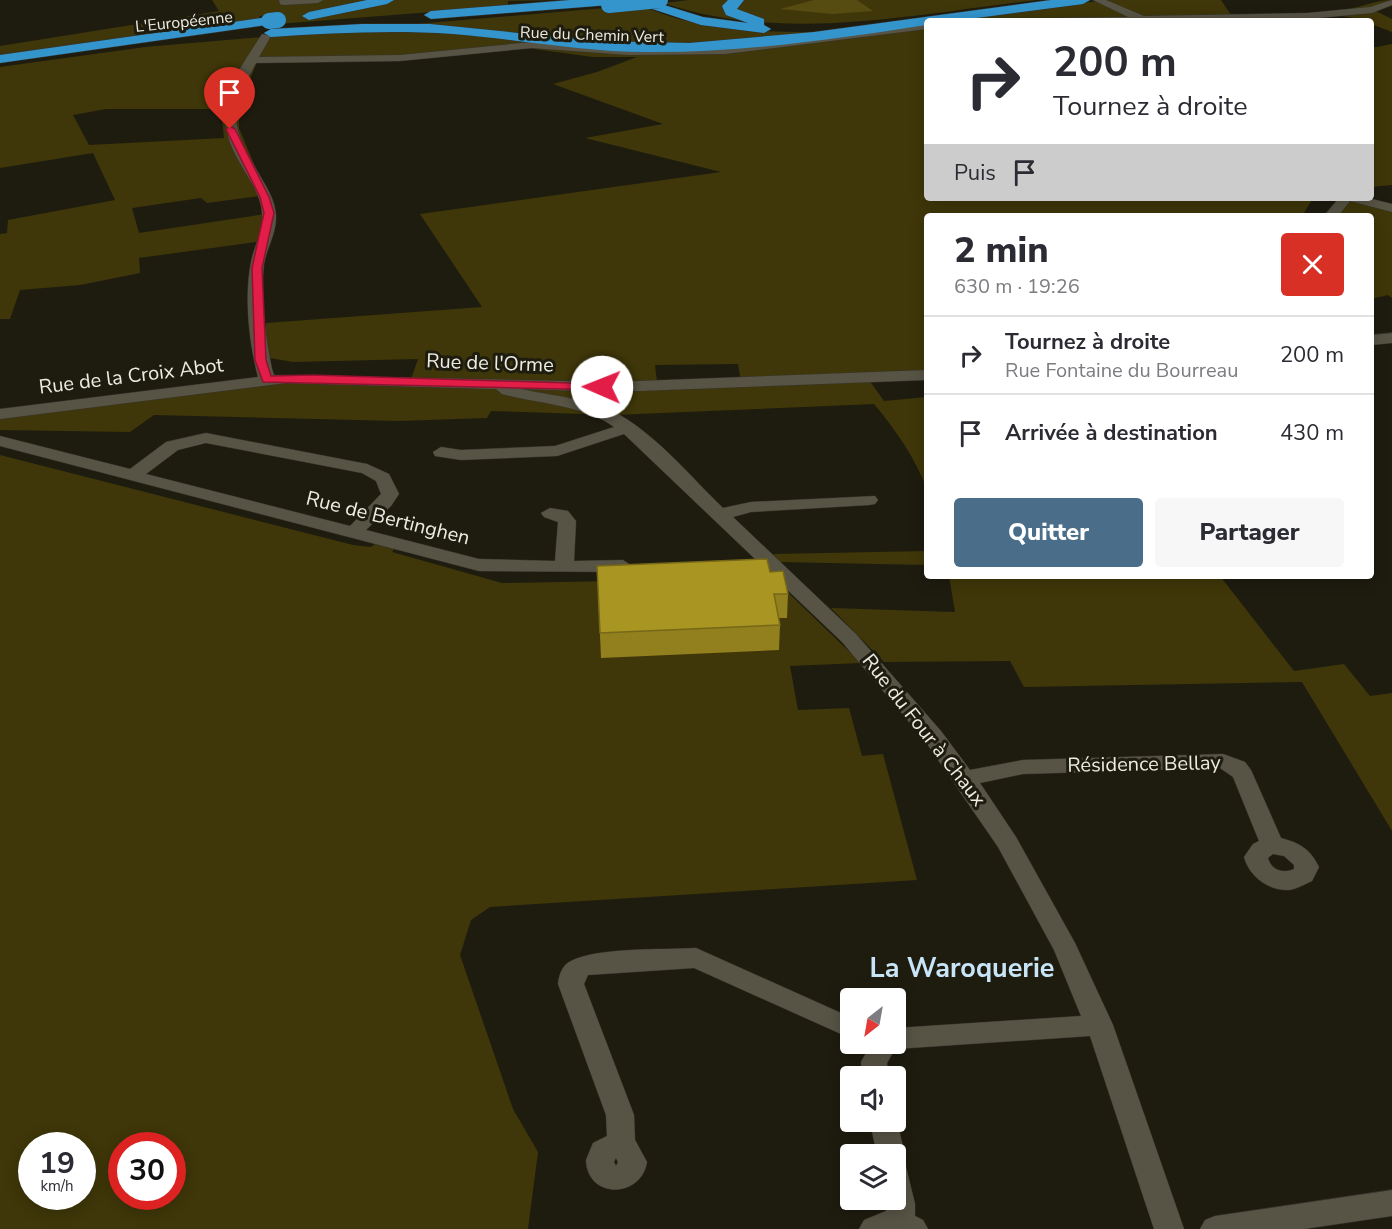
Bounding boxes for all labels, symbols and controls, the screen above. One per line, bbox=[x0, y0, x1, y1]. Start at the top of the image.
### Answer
street label: L'Européenne bbox=[134, 6, 234, 38]
street label: Rue du Chemin Vert bbox=[520, 21, 665, 49]
text: 200 m bbox=[1053, 34, 1177, 91]
icon: right bbox=[954, 42, 1032, 120]
pin bbox=[204, 67, 255, 129]
icon: arrive bbox=[213, 76, 246, 109]
text: Tournez à droite bbox=[1053, 88, 1248, 125]
icon: arrive bbox=[1008, 156, 1041, 189]
text: Puis bbox=[954, 158, 996, 188]
text: 2 min bbox=[954, 226, 1049, 275]
button: close bbox=[1281, 233, 1344, 296]
text: 630 m · 19:26 bbox=[954, 273, 1080, 300]
text: Tournez à droite bbox=[1005, 327, 1170, 357]
icon: right bbox=[954, 339, 987, 372]
text: 200 m bbox=[1280, 340, 1344, 370]
street label: Rue de l'Orme bbox=[426, 347, 554, 379]
street label: Rue de la Croix Abot bbox=[37, 351, 226, 401]
position arrow bbox=[570, 355, 634, 419]
text: Rue Fontaine du Bourreau bbox=[1005, 357, 1238, 384]
icon: arrive bbox=[954, 417, 987, 450]
text: Arrivée à destination bbox=[1005, 418, 1218, 448]
text: 430 m bbox=[1280, 418, 1344, 448]
street label: Rue de Bertinghen bbox=[303, 485, 473, 551]
button: Quitter bbox=[954, 498, 1143, 567]
button: Partager bbox=[1155, 498, 1344, 567]
street label: Rue du Four à Chaux bbox=[856, 648, 992, 812]
street label: Résidence Bellay bbox=[1067, 749, 1222, 779]
district label: La Waroquerie bbox=[870, 950, 1054, 987]
north arrow bbox=[840, 988, 906, 1054]
map controls bbox=[840, 988, 906, 1210]
button: sound bbox=[840, 1066, 906, 1132]
speed limit sign: 30 bbox=[108, 1132, 186, 1210]
text: 19 bbox=[39, 1143, 75, 1184]
button: layers bbox=[840, 1144, 906, 1210]
text: km/h bbox=[40, 1176, 74, 1196]

